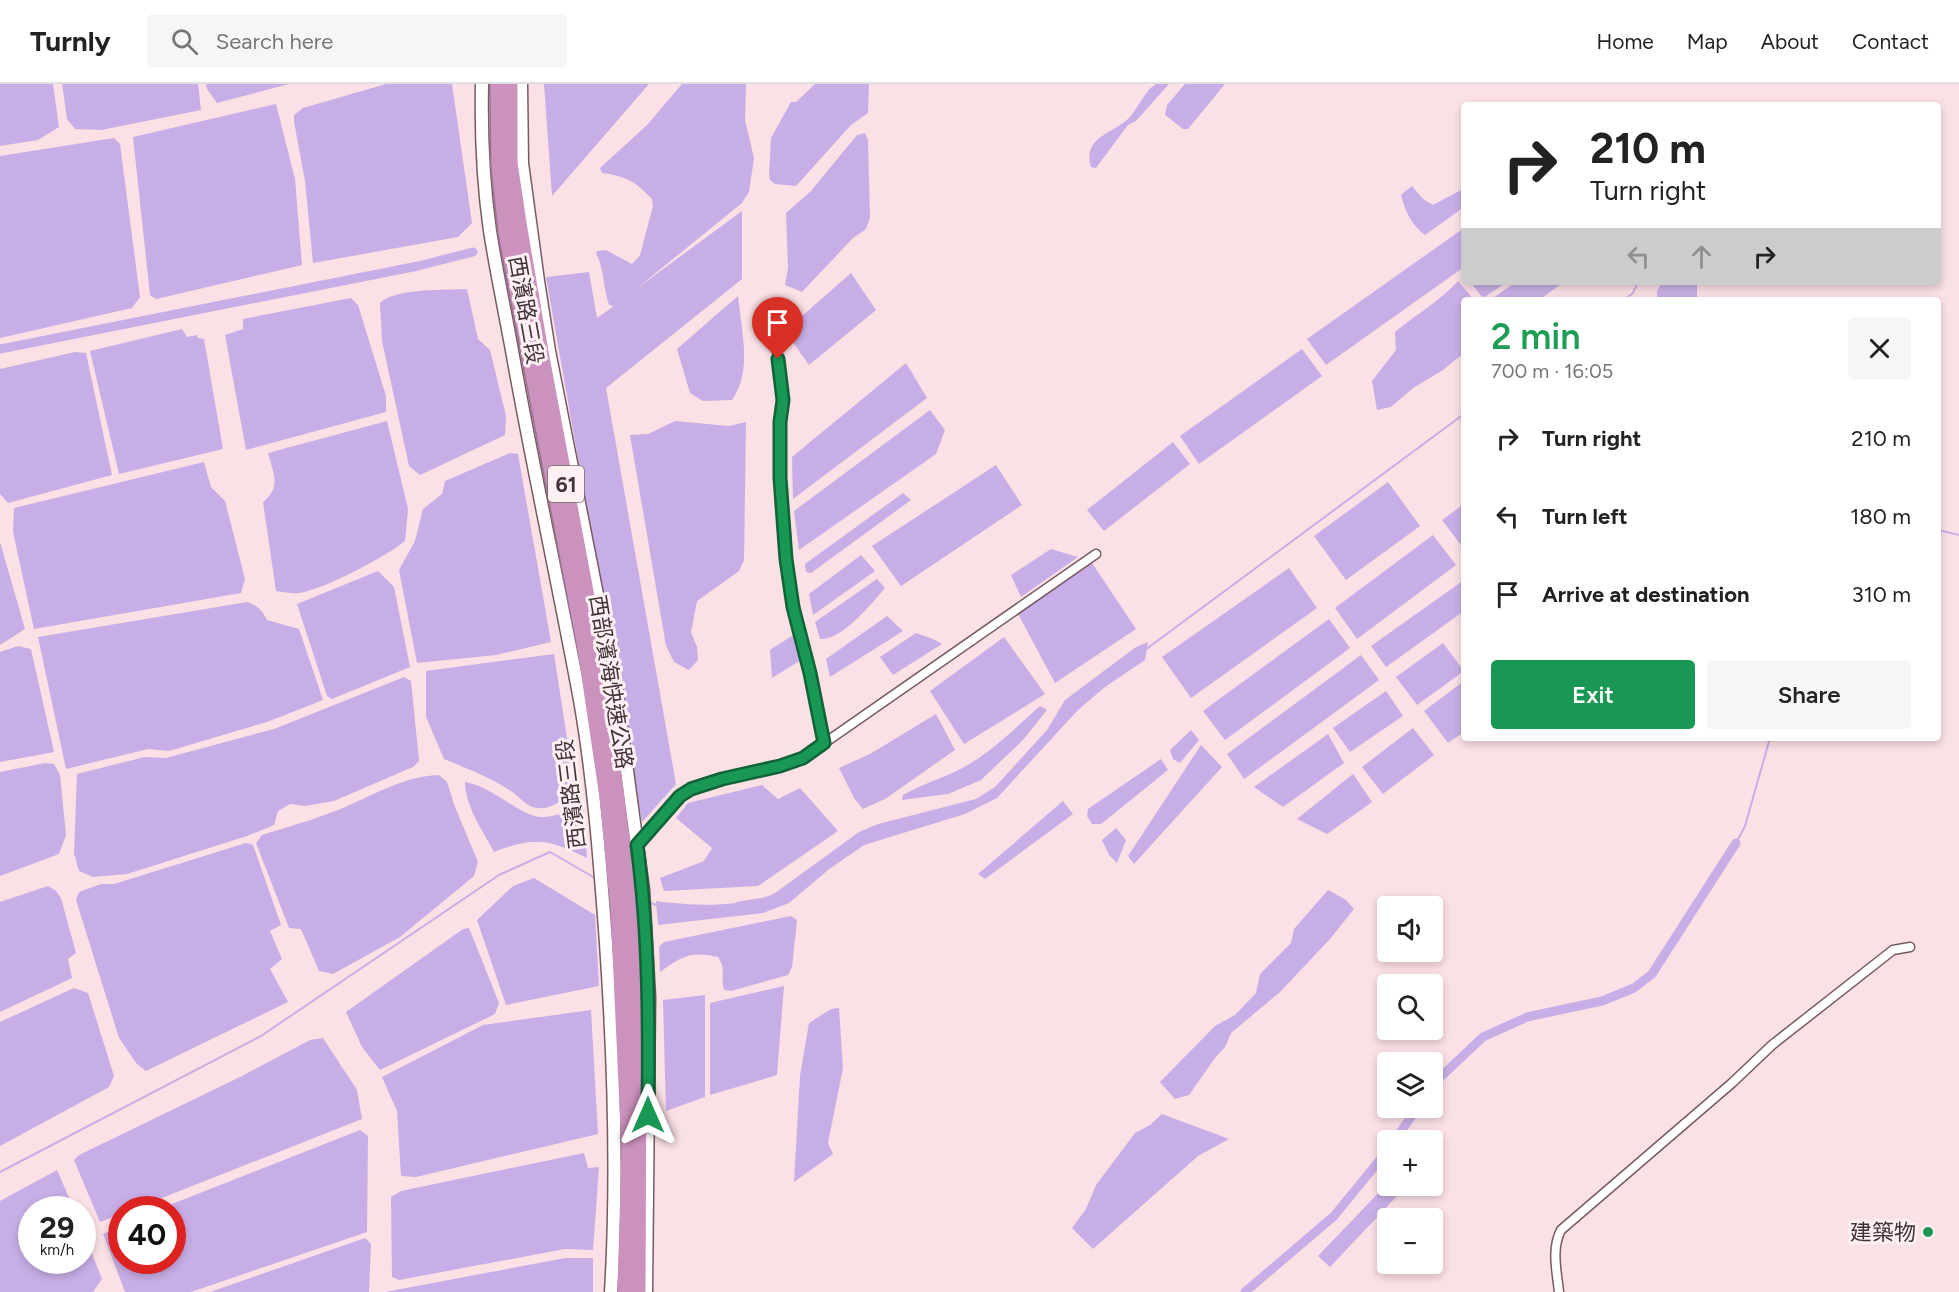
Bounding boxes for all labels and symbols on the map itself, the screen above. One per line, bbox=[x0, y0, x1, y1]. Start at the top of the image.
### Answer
street label: 西濱路三段 bbox=[503, 253, 549, 367]
pin bbox=[752, 297, 803, 359]
road number: 61 bbox=[548, 466, 584, 502]
street label: 西部濱海快速公路 bbox=[584, 593, 638, 771]
street label: 西濱路三段 bbox=[551, 738, 591, 850]
position arrow bbox=[616, 1083, 680, 1147]
speed limit sign: 40 bbox=[108, 1196, 186, 1274]
place label: 建築物 bbox=[1850, 1219, 1916, 1246]
marker: 建築物 bbox=[1921, 1225, 1935, 1239]

